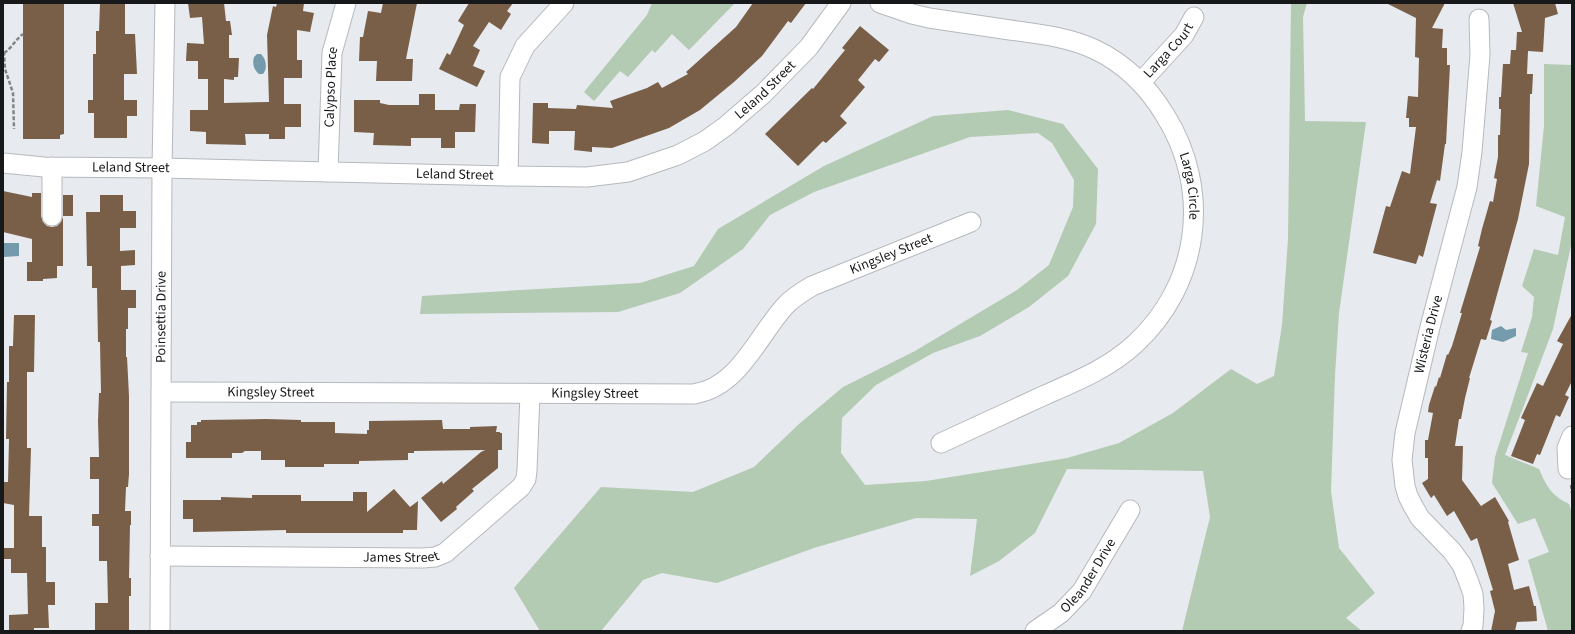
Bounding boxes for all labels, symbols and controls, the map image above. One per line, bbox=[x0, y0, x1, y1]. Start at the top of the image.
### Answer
street label: Larga Court bbox=[1139, 19, 1199, 83]
street label: Calypso Place bbox=[320, 44, 343, 128]
street label: Leland Street bbox=[730, 56, 801, 124]
street label: Larga Circle bbox=[1174, 149, 1204, 220]
street label: Leland Street bbox=[92, 157, 170, 178]
street label: Leland Street bbox=[416, 164, 494, 186]
street label: Kingsley Street bbox=[847, 229, 936, 280]
street label: Poinsettia Drive bbox=[151, 271, 172, 363]
street label: Wisteria Drive bbox=[1409, 293, 1448, 376]
street label: Kingsley Street bbox=[227, 382, 315, 403]
street label: Kingsley Street bbox=[551, 383, 639, 404]
street label: Oleander Drive bbox=[1056, 535, 1121, 618]
street label: James Street bbox=[363, 546, 443, 568]

